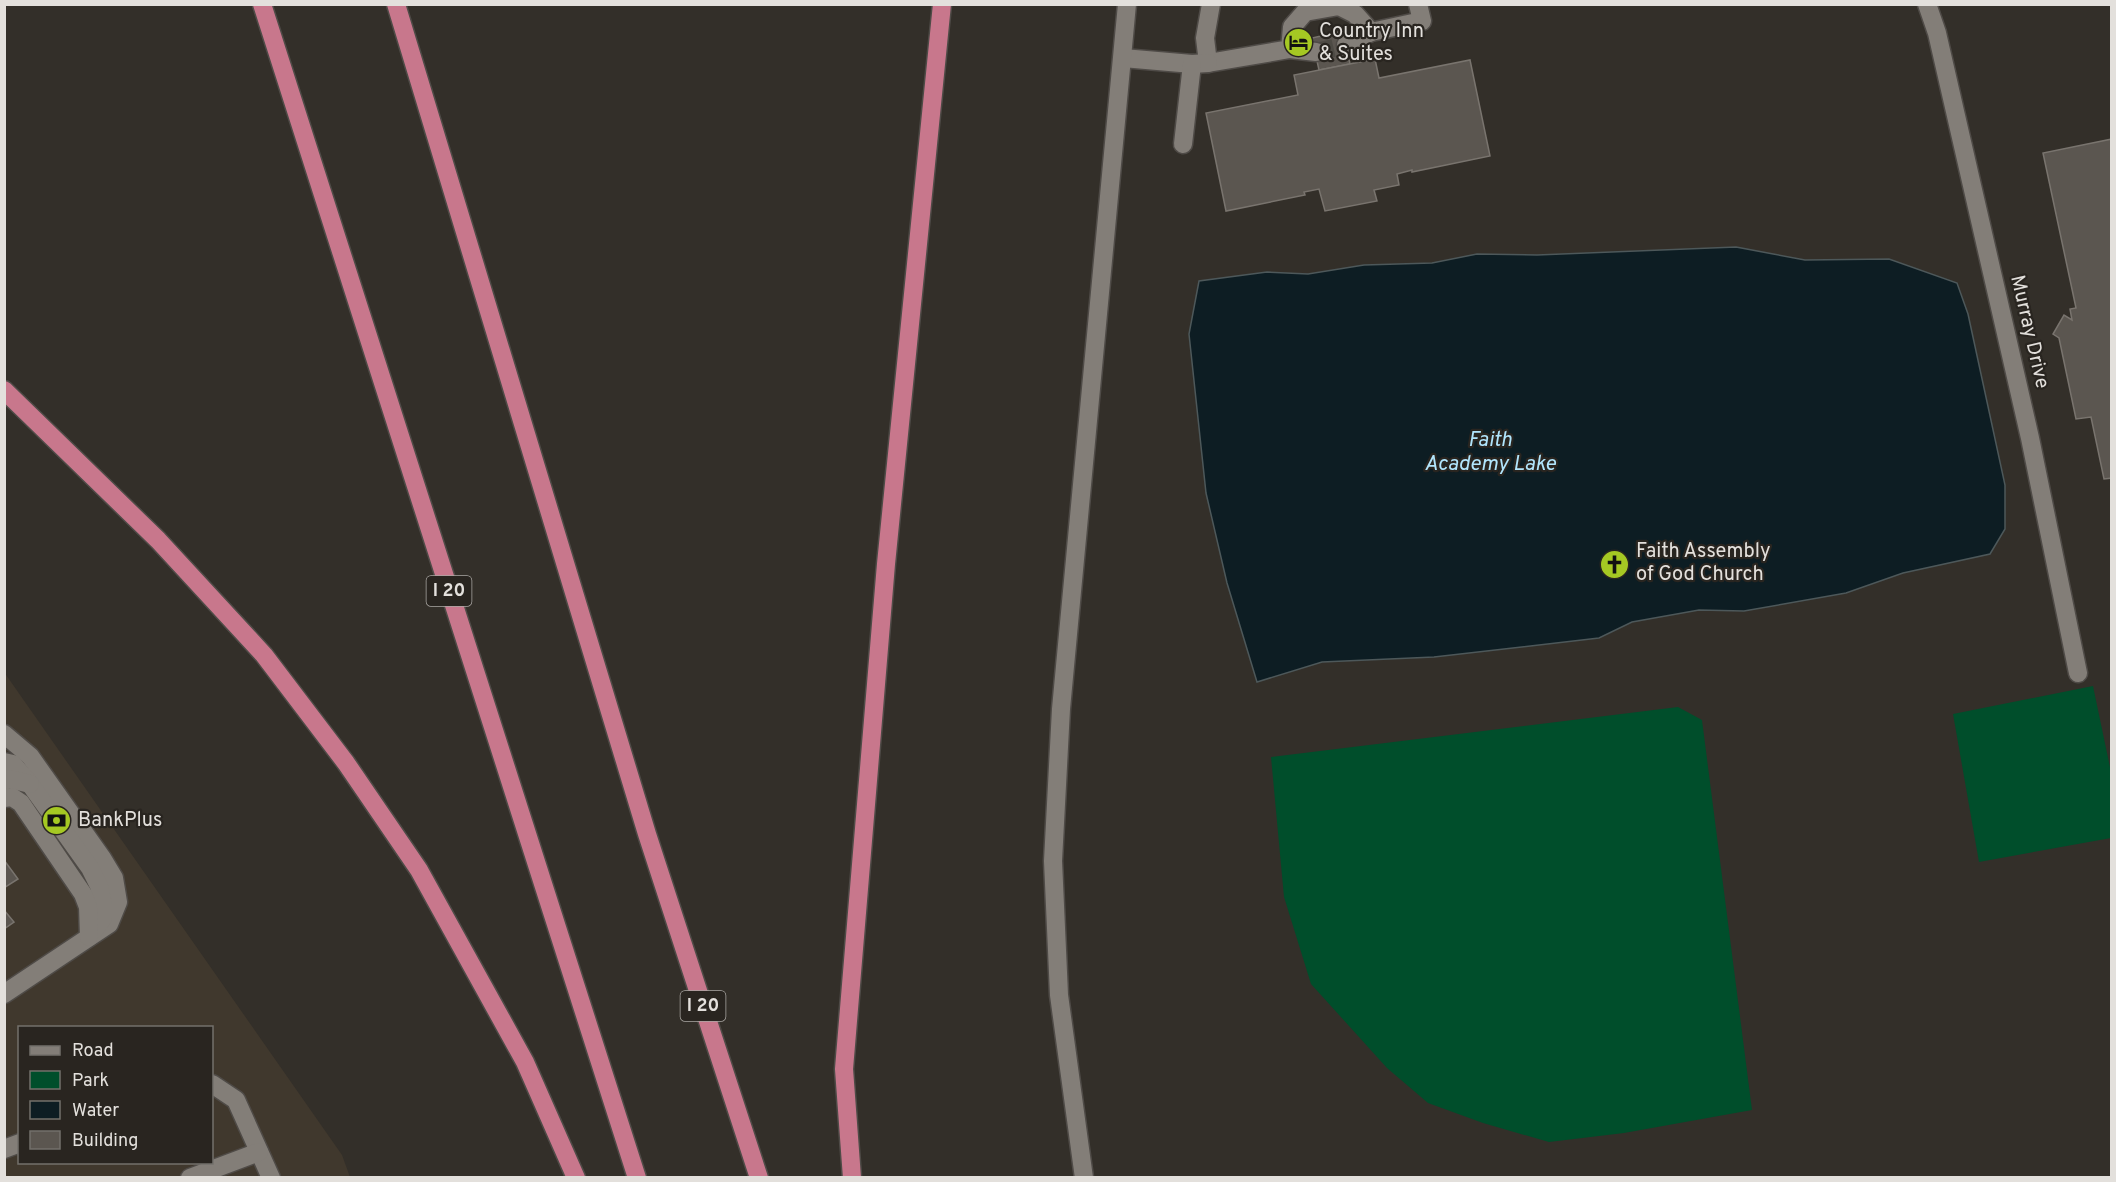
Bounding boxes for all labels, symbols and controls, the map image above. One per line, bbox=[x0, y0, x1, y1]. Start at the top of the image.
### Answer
place label: Country Inn & Suites bbox=[1319, 19, 1424, 68]
hotel icon: Country Inn & Suites bbox=[1282, 27, 1314, 59]
street label: Murray Drive bbox=[2003, 273, 2055, 391]
water label: Faith Academy Lake bbox=[1424, 427, 1557, 478]
place label: Faith Assembly of God Church bbox=[1636, 539, 1771, 588]
church icon: Faith Assembly of God Church bbox=[1599, 548, 1631, 580]
road number: I 20 bbox=[426, 576, 472, 606]
bank icon: BankPlus bbox=[41, 805, 73, 837]
place label: BankPlus bbox=[78, 808, 162, 834]
road number: I 20 bbox=[680, 991, 726, 1021]
legend bbox=[18, 1026, 213, 1164]
text: Road bbox=[72, 1040, 114, 1063]
text: Park bbox=[72, 1070, 109, 1093]
text: Water bbox=[72, 1100, 119, 1123]
text: Building bbox=[72, 1130, 138, 1153]

